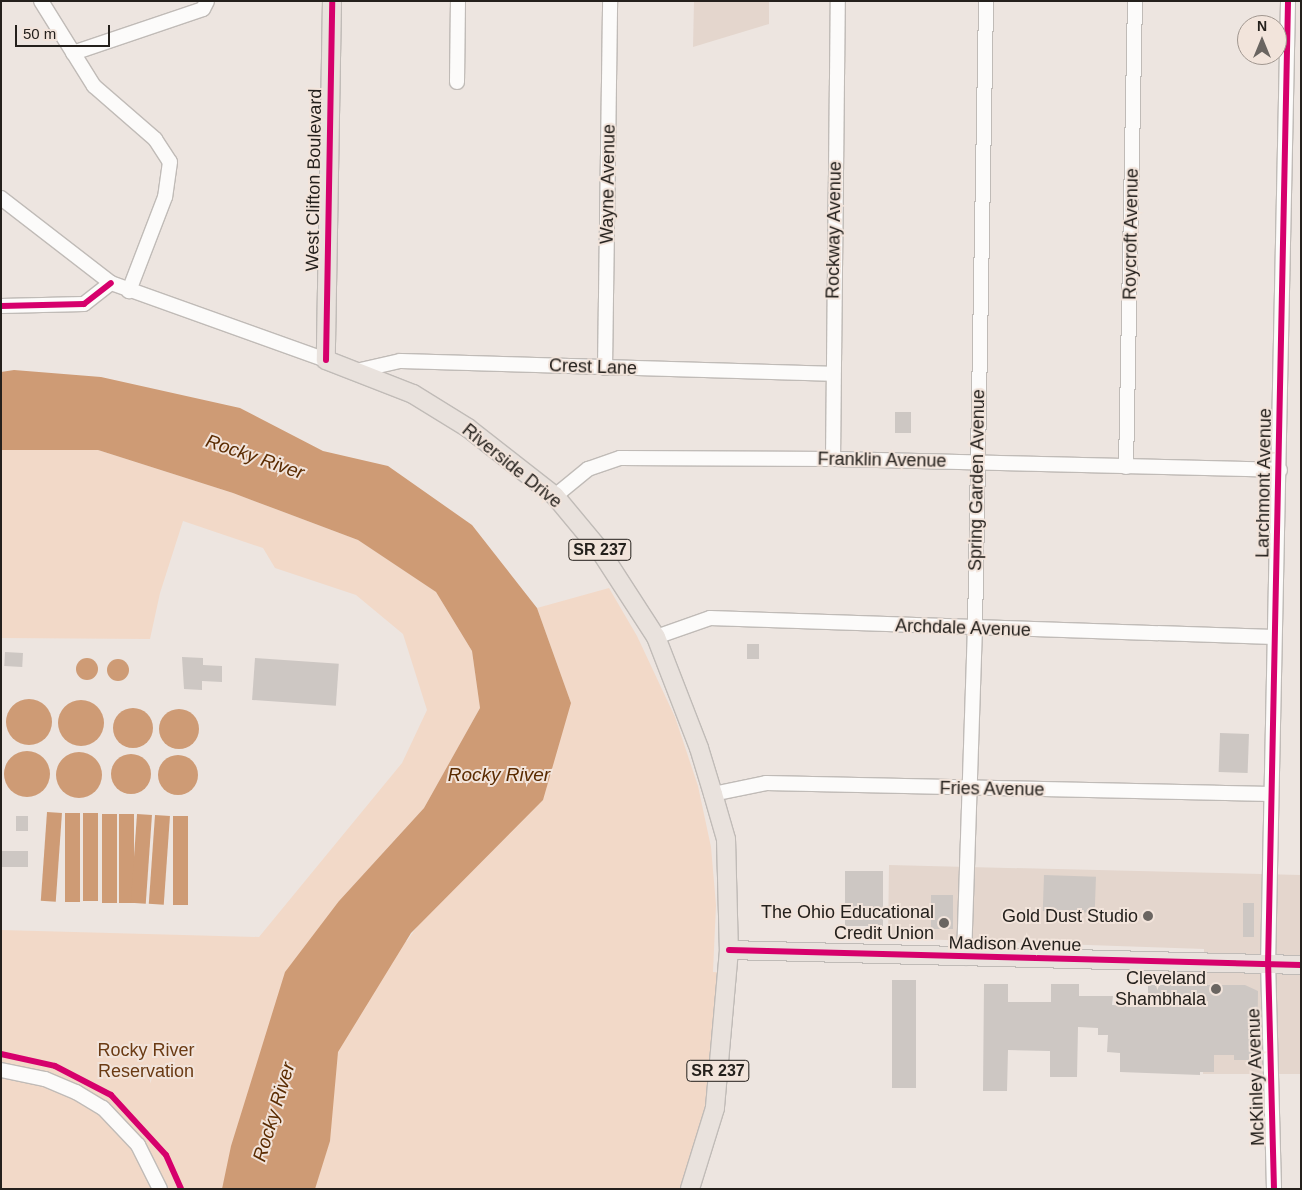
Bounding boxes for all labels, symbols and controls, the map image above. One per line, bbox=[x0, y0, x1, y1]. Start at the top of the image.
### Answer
scale bar bbox=[18, 15, 112, 47]
north arrow bbox=[1237, 15, 1287, 65]
text: N bbox=[1257, 18, 1267, 34]
text: 50 m bbox=[23, 25, 56, 42]
street label: West Clifton Boulevard bbox=[302, 88, 326, 272]
street label: Wayne Avenue bbox=[596, 123, 620, 245]
street label: Rockway Avenue bbox=[822, 160, 846, 300]
street label: Roycroft Avenue bbox=[1119, 167, 1143, 301]
street label: Crest Lane bbox=[549, 355, 637, 379]
street label: Spring Garden Avenue bbox=[965, 388, 989, 572]
street label: Larchmont Avenue bbox=[1252, 407, 1276, 559]
street label: Riverside Drive bbox=[458, 419, 566, 513]
water label: Rocky River bbox=[203, 430, 307, 484]
street label: Franklin Avenue bbox=[817, 448, 947, 472]
road number: SR 237 bbox=[568, 536, 632, 564]
street label: Archdale Avenue bbox=[894, 615, 1032, 641]
water label: Rocky River bbox=[448, 764, 550, 786]
street label: Fries Avenue bbox=[939, 777, 1045, 801]
place label: The Ohio Educational Credit Union bbox=[761, 902, 934, 944]
place label: Gold Dust Studio bbox=[1002, 905, 1138, 927]
marker: Gold Dust Studio bbox=[1142, 910, 1154, 922]
marker: The Ohio Educational Credit Union bbox=[938, 917, 950, 929]
street label: Madison Avenue bbox=[948, 932, 1082, 956]
place label: Cleveland Shambhala bbox=[1115, 968, 1206, 1011]
marker: Cleveland Shambhala bbox=[1210, 983, 1222, 995]
street label: McKinley Avenue bbox=[1243, 1007, 1269, 1147]
park label: Rocky River Reservation bbox=[97, 1040, 195, 1082]
road number: SR 237 bbox=[686, 1058, 750, 1084]
water label: Rocky River bbox=[248, 1060, 300, 1164]

